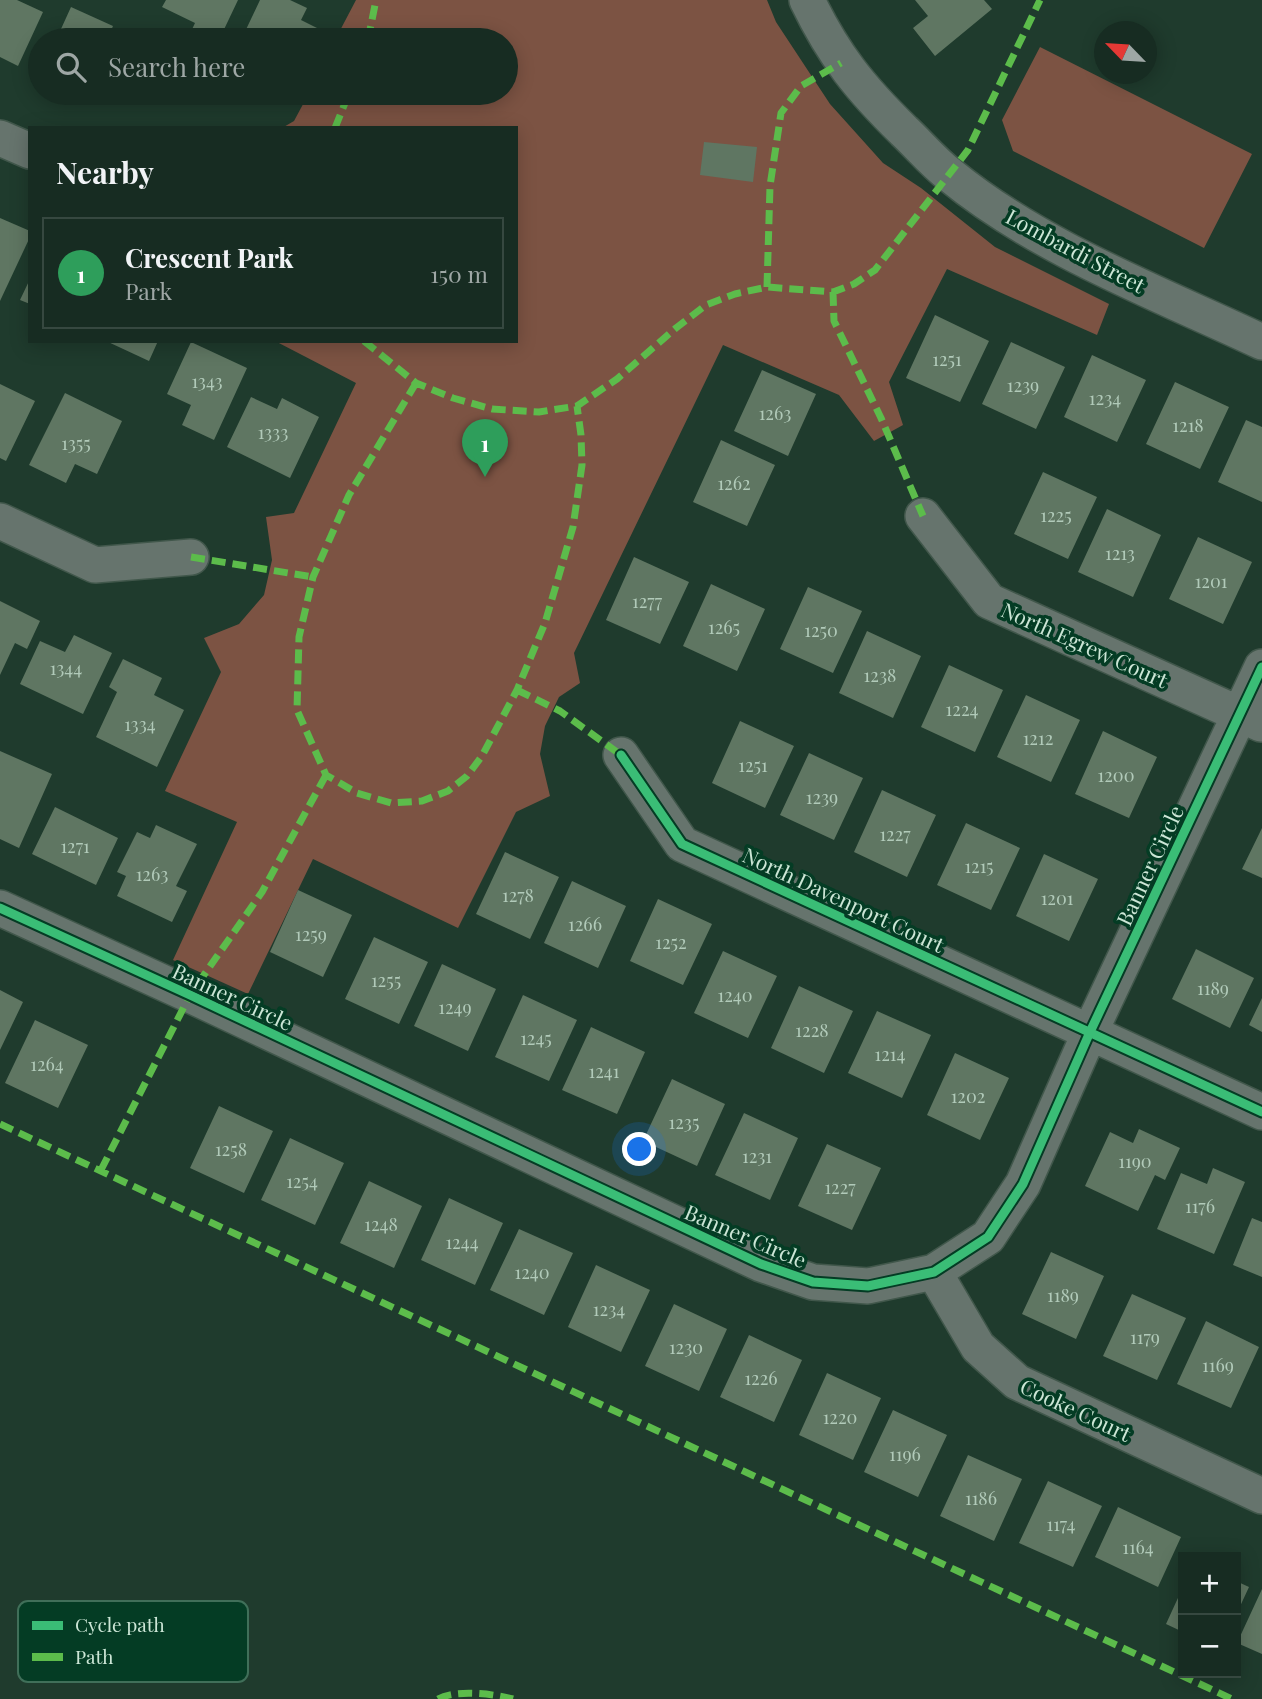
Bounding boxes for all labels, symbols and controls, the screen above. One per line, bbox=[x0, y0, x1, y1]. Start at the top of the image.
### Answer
north arrow bbox=[1094, 21, 1157, 84]
search box bbox=[28, 28, 518, 105]
icon: search bbox=[52, 48, 90, 86]
text: Search here bbox=[108, 49, 245, 84]
text: Nearby bbox=[56, 152, 154, 192]
street label: Lombardi Street bbox=[1002, 202, 1151, 299]
text: Crescent Park bbox=[125, 240, 294, 275]
text: 1 bbox=[77, 258, 85, 289]
text: 150 m bbox=[430, 258, 488, 289]
text: Park bbox=[125, 275, 172, 306]
house number: 1251 bbox=[932, 347, 962, 371]
house number: 1343 bbox=[191, 369, 223, 393]
house number: 1239 bbox=[1007, 373, 1039, 397]
house number: 1234 bbox=[1089, 386, 1121, 410]
house number: 1263 bbox=[759, 401, 791, 425]
house number: 1218 bbox=[1172, 413, 1204, 437]
pin: 1 bbox=[462, 419, 508, 477]
house number: 1333 bbox=[258, 420, 288, 444]
house number: 1355 bbox=[61, 431, 91, 455]
house number: 1262 bbox=[717, 471, 751, 495]
house number: 1225 bbox=[1040, 503, 1072, 527]
house number: 1213 bbox=[1105, 541, 1135, 565]
house number: 1201 bbox=[1195, 569, 1228, 593]
house number: 1277 bbox=[632, 589, 663, 613]
street label: North Egrew Court bbox=[997, 595, 1173, 694]
house number: 1265 bbox=[708, 615, 740, 639]
house number: 1250 bbox=[804, 618, 838, 642]
house number: 1344 bbox=[50, 656, 82, 680]
house number: 1238 bbox=[864, 663, 896, 687]
house number: 1224 bbox=[946, 697, 979, 721]
house number: 1334 bbox=[124, 712, 156, 736]
house number: 1212 bbox=[1023, 726, 1053, 750]
house number: 1251 bbox=[738, 753, 768, 777]
house number: 1200 bbox=[1098, 763, 1134, 787]
house number: 1239 bbox=[806, 785, 838, 809]
street label: Banner Circle bbox=[1109, 800, 1189, 930]
house number: 1227 bbox=[879, 822, 911, 846]
house number: 1271 bbox=[60, 834, 90, 858]
street label: North Davenport Court bbox=[739, 840, 950, 958]
house number: 1215 bbox=[964, 854, 994, 878]
house number: 1263 bbox=[136, 862, 168, 886]
house number: 1278 bbox=[502, 883, 534, 907]
house number: 1201 bbox=[1041, 886, 1074, 910]
house number: 1266 bbox=[568, 912, 602, 936]
house number: 1259 bbox=[295, 922, 327, 946]
house number: 1252 bbox=[655, 930, 687, 954]
street label: Banner Circle bbox=[168, 956, 298, 1036]
house number: 1255 bbox=[371, 968, 401, 992]
house number: 1189 bbox=[1197, 976, 1229, 1000]
house number: 1240 bbox=[718, 983, 752, 1007]
house number: 1249 bbox=[438, 995, 472, 1019]
house number: 1228 bbox=[795, 1018, 829, 1042]
house number: 1245 bbox=[520, 1026, 552, 1050]
house number: 1214 bbox=[875, 1042, 906, 1066]
house number: 1264 bbox=[30, 1052, 64, 1076]
house number: 1241 bbox=[589, 1059, 620, 1083]
house number: 1202 bbox=[951, 1084, 985, 1108]
house number: 1235 bbox=[669, 1110, 699, 1134]
your location bbox=[622, 1132, 656, 1166]
house number: 1258 bbox=[215, 1137, 247, 1161]
house number: 1231 bbox=[742, 1144, 772, 1168]
house number: 1190 bbox=[1118, 1149, 1152, 1173]
house number: 1254 bbox=[286, 1169, 318, 1193]
house number: 1227 bbox=[824, 1175, 856, 1199]
house number: 1176 bbox=[1185, 1194, 1215, 1218]
street label: Banner Circle bbox=[681, 1197, 811, 1273]
house number: 1248 bbox=[364, 1212, 398, 1236]
house number: 1244 bbox=[445, 1230, 479, 1254]
house number: 1240 bbox=[515, 1260, 549, 1284]
house number: 1189 bbox=[1047, 1283, 1079, 1307]
house number: 1234 bbox=[593, 1297, 625, 1321]
house number: 1179 bbox=[1130, 1325, 1160, 1349]
house number: 1230 bbox=[669, 1335, 703, 1359]
house number: 1169 bbox=[1202, 1353, 1234, 1377]
house number: 1226 bbox=[744, 1366, 778, 1390]
street label: Cooke Court bbox=[1016, 1371, 1136, 1447]
house number: 1220 bbox=[823, 1405, 857, 1429]
house number: 1196 bbox=[889, 1442, 921, 1466]
house number: 1186 bbox=[965, 1486, 997, 1510]
house number: 1174 bbox=[1047, 1512, 1076, 1536]
house number: 1164 bbox=[1122, 1535, 1154, 1559]
map controls bbox=[1178, 1552, 1241, 1678]
button: + bbox=[1178, 1552, 1241, 1615]
legend bbox=[18, 1601, 248, 1682]
text: Cycle path bbox=[75, 1611, 165, 1637]
button: − bbox=[1178, 1615, 1241, 1678]
text: Path bbox=[75, 1643, 113, 1669]

